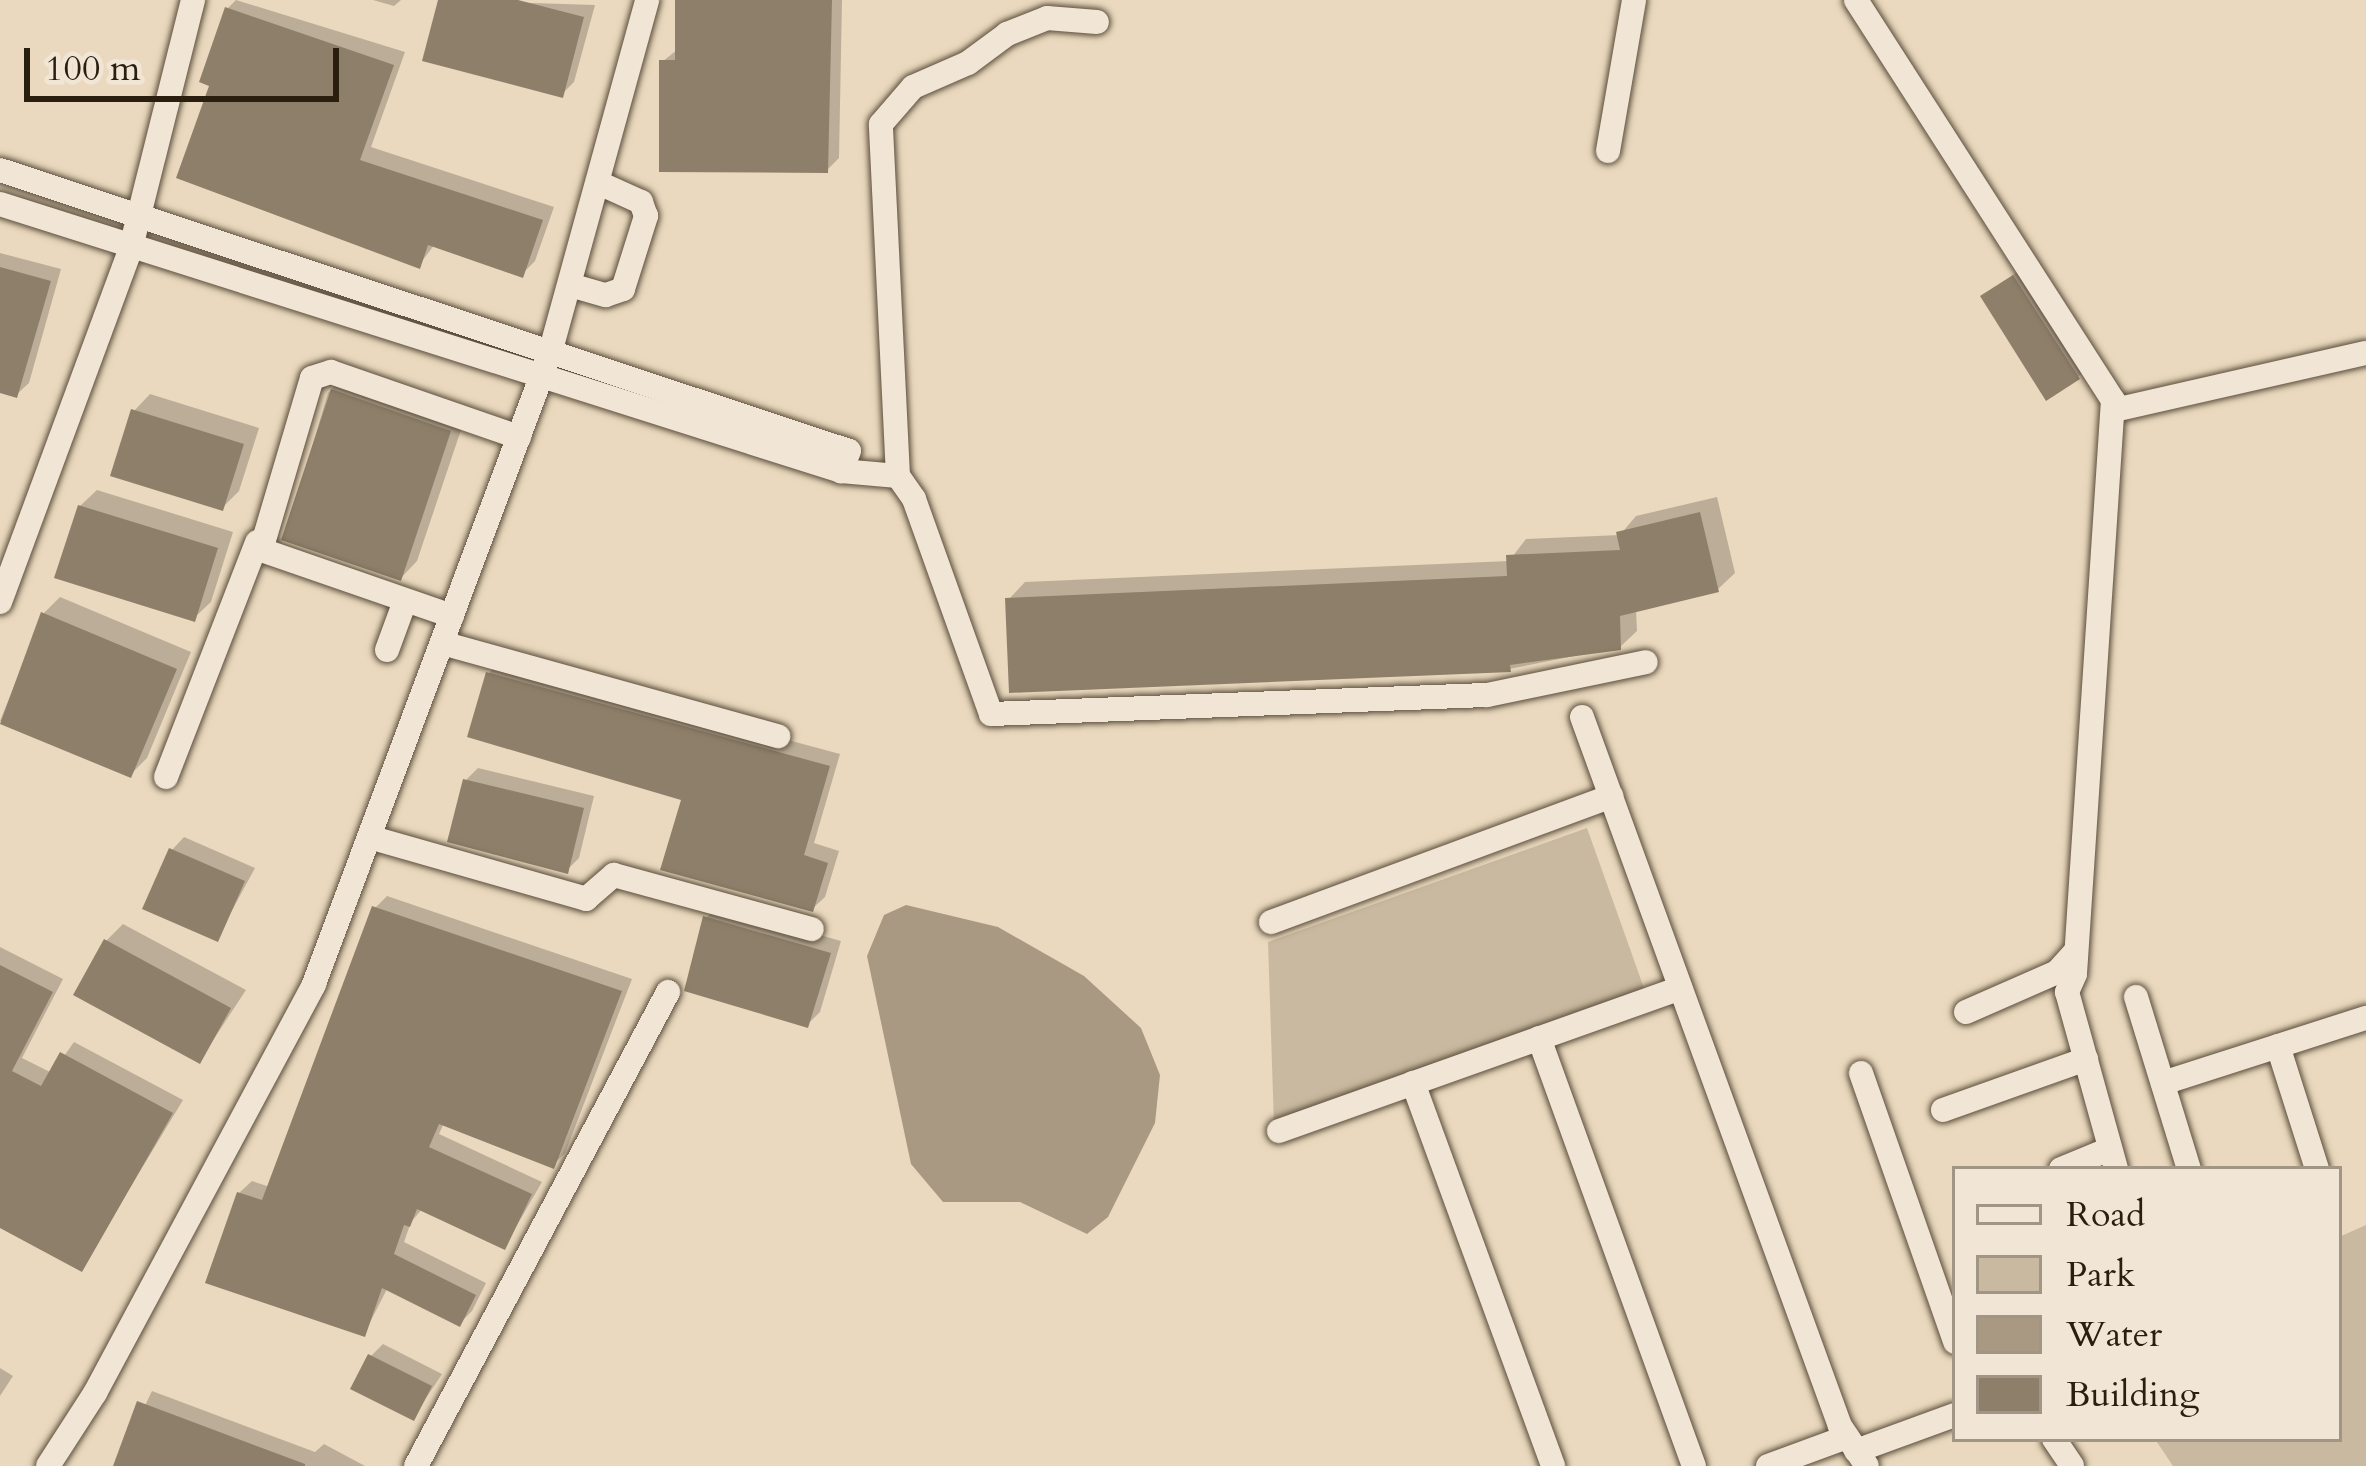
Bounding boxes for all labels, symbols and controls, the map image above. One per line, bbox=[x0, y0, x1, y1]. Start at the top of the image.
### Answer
scale bar bbox=[30, 24, 345, 98]
text: 100 m bbox=[45, 44, 140, 93]
legend bbox=[1952, 1166, 2342, 1442]
text: Road bbox=[2066, 1190, 2145, 1239]
text: Park bbox=[2066, 1250, 2135, 1299]
text: Water bbox=[2066, 1310, 2162, 1359]
text: Building bbox=[2066, 1370, 2199, 1419]

